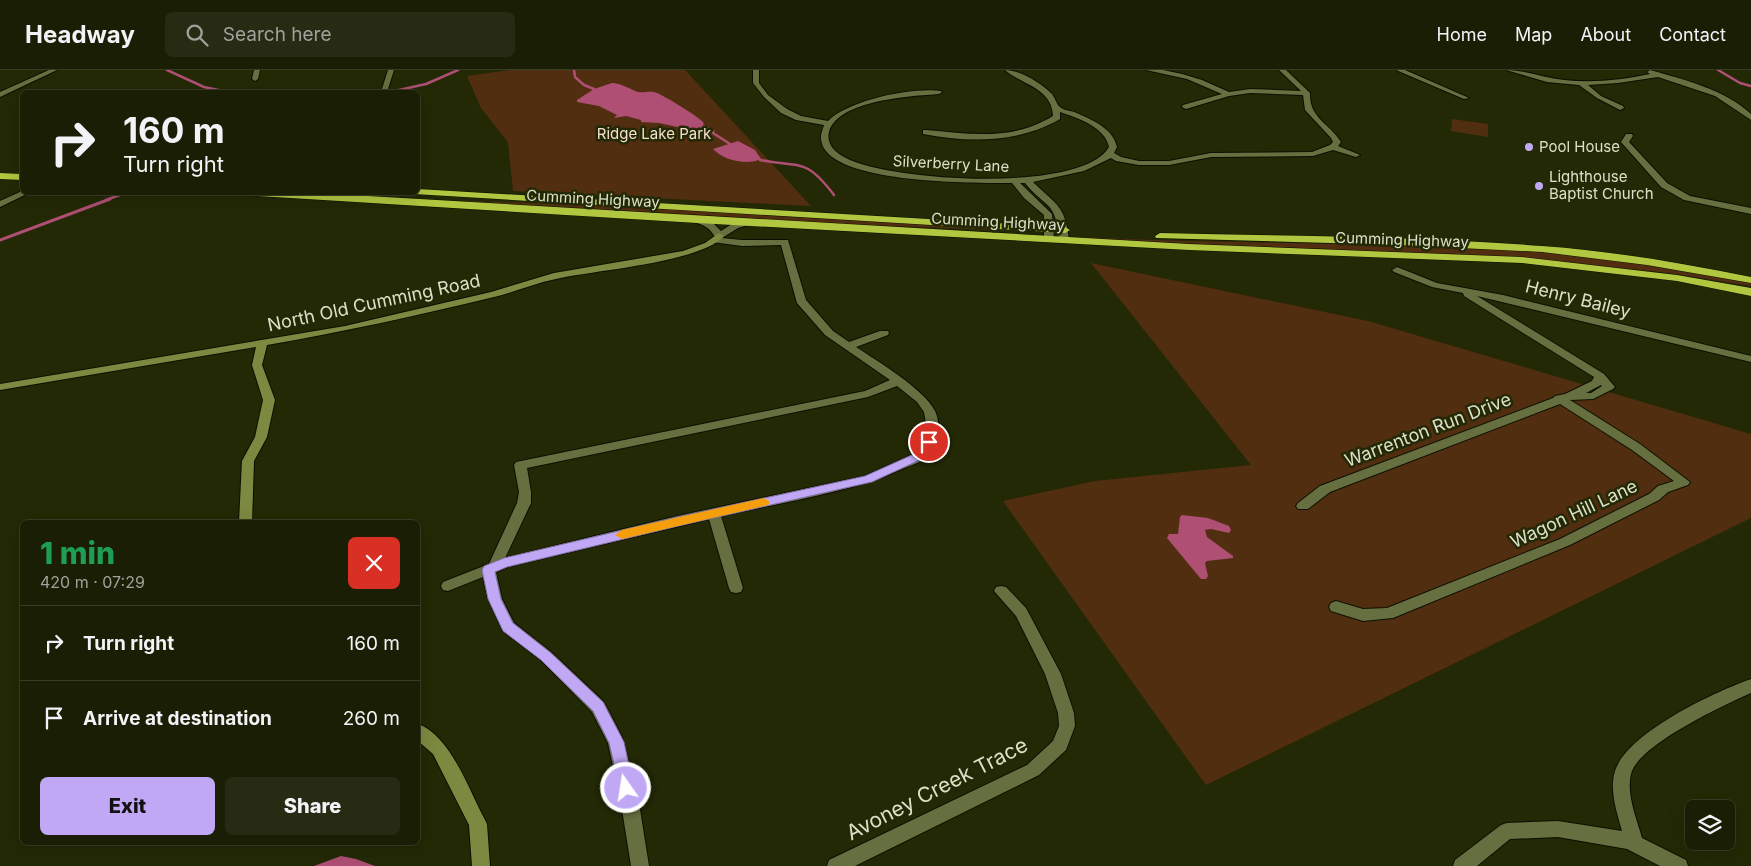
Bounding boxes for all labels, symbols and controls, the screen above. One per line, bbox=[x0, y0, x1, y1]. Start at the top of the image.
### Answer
search box bbox=[165, 12, 515, 57]
text: Headway bbox=[25, 20, 135, 49]
icon: search bbox=[183, 21, 211, 49]
text: Search here bbox=[223, 23, 331, 46]
text: Home bbox=[1437, 24, 1487, 45]
text: Map bbox=[1515, 24, 1552, 45]
text: About bbox=[1580, 24, 1631, 45]
text: Contact bbox=[1659, 24, 1726, 45]
text: 160 m bbox=[123, 109, 225, 151]
icon: right bbox=[40, 110, 105, 175]
park label: Ridge Lake Park bbox=[597, 124, 712, 143]
place label: Pool House bbox=[1539, 137, 1620, 156]
marker: Pool House bbox=[1523, 141, 1535, 153]
text: Turn right bbox=[123, 151, 224, 177]
street label: Silverberry Lane bbox=[892, 151, 1010, 176]
place label: Lighthouse Baptist Church bbox=[1549, 167, 1654, 203]
marker: Lighthouse Baptist Church bbox=[1533, 180, 1545, 192]
street label: Cumming Highway bbox=[526, 186, 661, 212]
street label: Cumming Highway bbox=[931, 209, 1066, 235]
street label: Cumming Highway bbox=[1335, 228, 1470, 251]
street label: North Old Cumming Road bbox=[266, 270, 482, 335]
street label: Henry Bailey bbox=[1523, 275, 1633, 322]
street label: Warrenton Run Drive bbox=[1342, 388, 1514, 471]
pin bbox=[908, 421, 950, 463]
icon: arrive bbox=[915, 428, 943, 456]
street label: Wagon Hill Lane bbox=[1507, 475, 1640, 552]
text: 1 min bbox=[40, 535, 115, 571]
button: close bbox=[348, 537, 400, 589]
text: 420 m · 07:29 bbox=[40, 572, 145, 592]
icon: right bbox=[40, 629, 68, 657]
text: Turn right bbox=[83, 632, 174, 655]
text: 160 m bbox=[347, 632, 400, 655]
icon: arrive bbox=[40, 704, 68, 732]
text: Arrive at destination bbox=[83, 707, 272, 730]
text: 260 m bbox=[343, 707, 400, 730]
street label: Avoney Creek Trace bbox=[842, 732, 1032, 845]
position arrow bbox=[599, 761, 651, 813]
button: Exit bbox=[40, 777, 215, 835]
button: Share bbox=[225, 777, 400, 835]
map controls bbox=[1685, 800, 1735, 850]
button: layers bbox=[1685, 800, 1735, 850]

